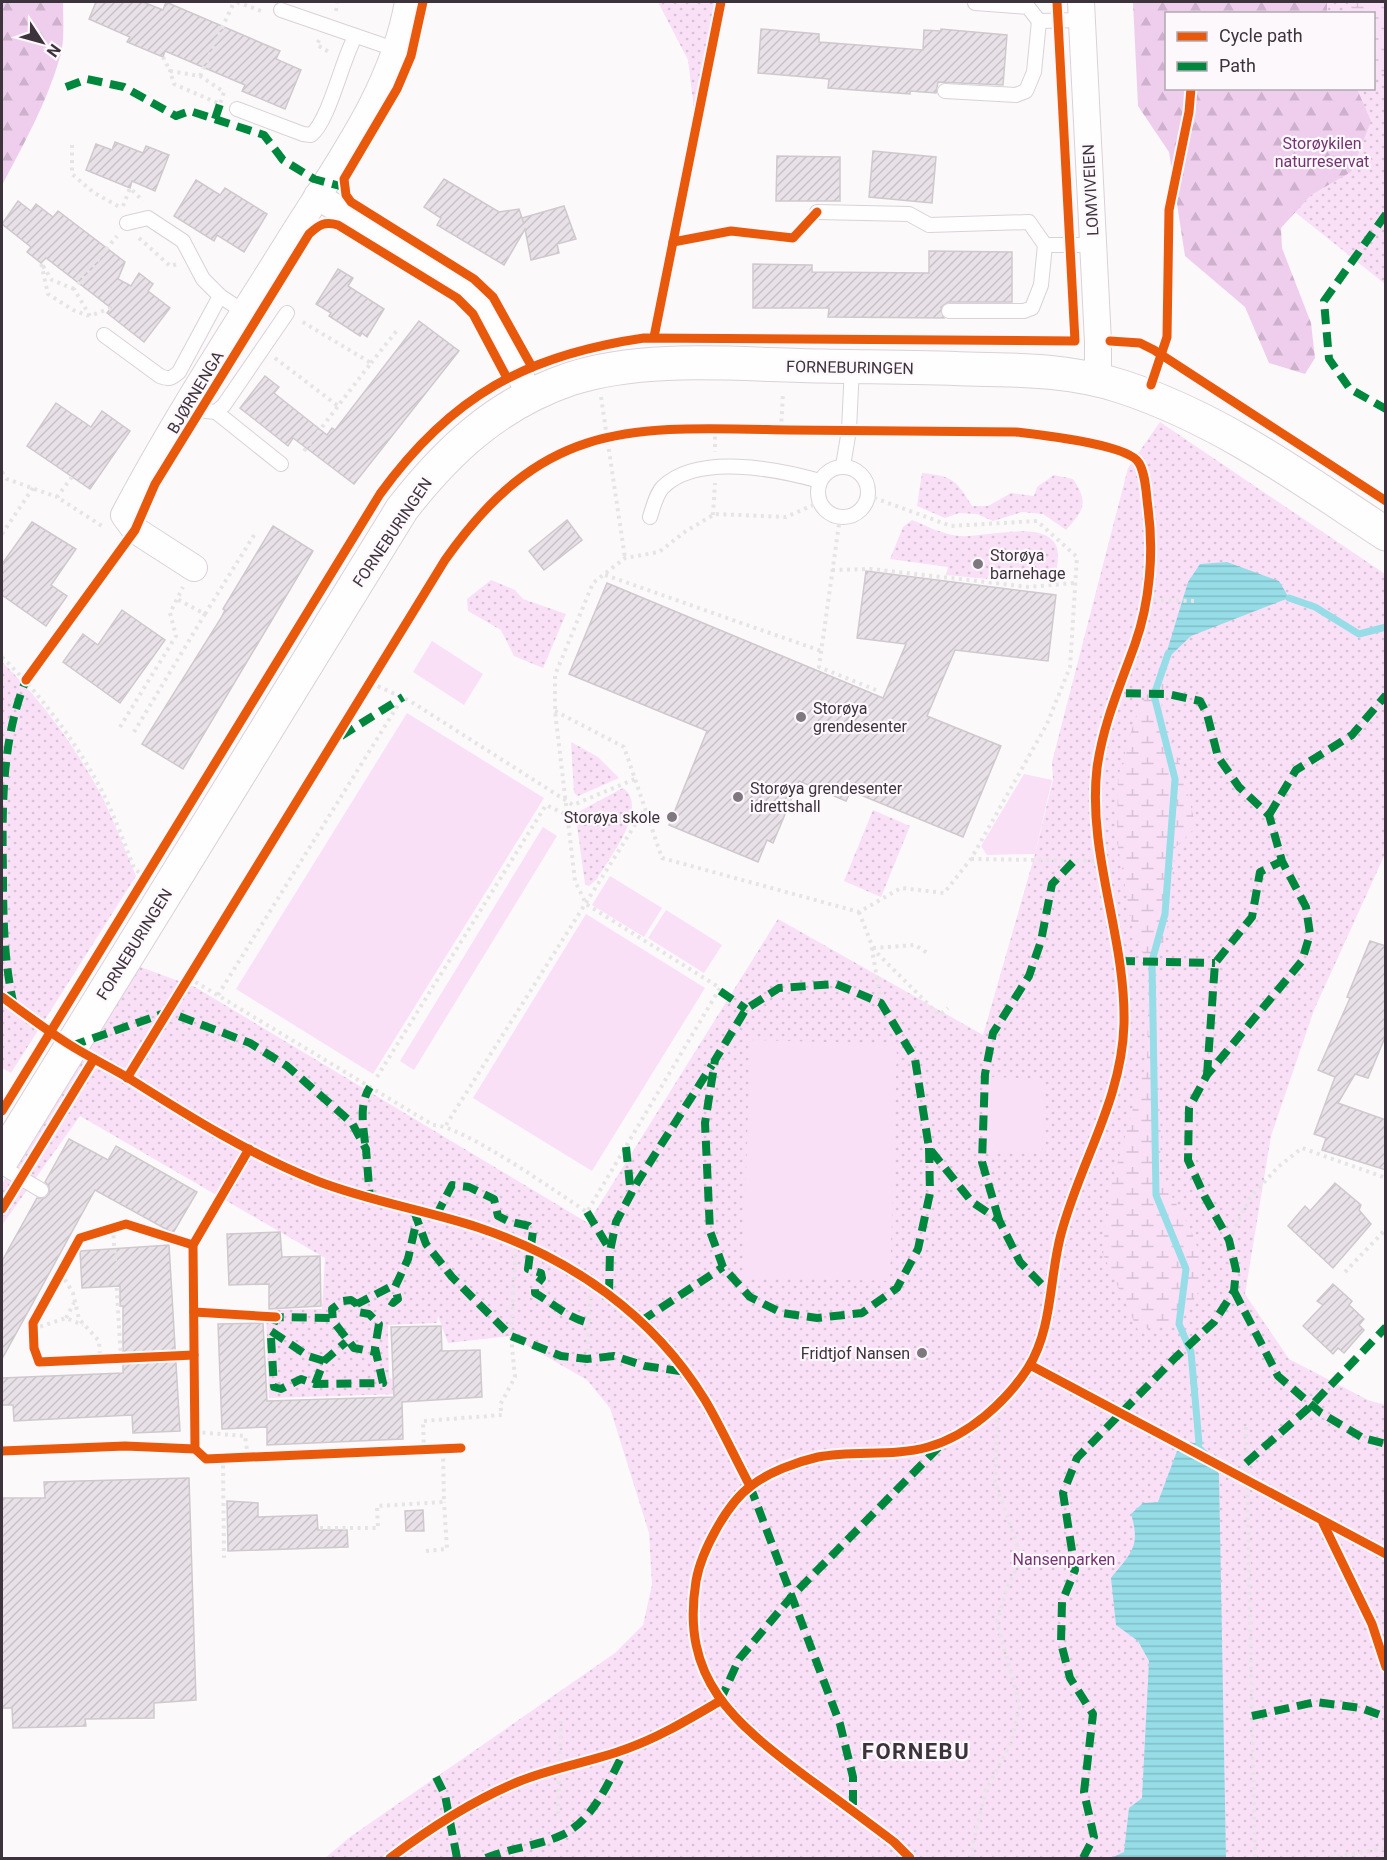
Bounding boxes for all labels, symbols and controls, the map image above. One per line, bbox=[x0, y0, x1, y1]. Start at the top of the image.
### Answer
north arrow bbox=[12, 12, 72, 72]
legend bbox=[1165, 12, 1375, 90]
text: Cycle path bbox=[1219, 25, 1303, 46]
text: N bbox=[43, 40, 65, 61]
text: Path bbox=[1219, 55, 1256, 76]
park label: Storøykilen naturreservat bbox=[1275, 134, 1369, 171]
street label: LOMVIVEIEN bbox=[1079, 144, 1102, 236]
street label: BJØRNENGA bbox=[163, 347, 228, 437]
street label: FORNEBURINGEN bbox=[786, 357, 914, 378]
street label: FORNEBURINGEN bbox=[349, 474, 436, 590]
place label: Storøya barnehage bbox=[990, 546, 1065, 583]
marker: Storøya barnehage bbox=[971, 557, 985, 571]
place label: Storøya grendesenter bbox=[813, 699, 907, 736]
marker: Storøya grendesenter bbox=[794, 710, 808, 724]
place label: Storøya grendesenter idrettshall bbox=[750, 779, 903, 816]
marker: Storøya grendesenter idrettshall bbox=[731, 790, 745, 804]
place label: Storøya skole bbox=[564, 808, 660, 827]
marker: Storøya skole bbox=[665, 810, 679, 824]
street label: FORNEBURINGEN bbox=[93, 885, 176, 1003]
place label: Fridtjof Nansen bbox=[801, 1344, 910, 1363]
marker: Fridtjof Nansen bbox=[915, 1346, 929, 1360]
park label: Nansenparken bbox=[1013, 1550, 1115, 1569]
district label: FORNEBU bbox=[862, 1739, 970, 1764]

